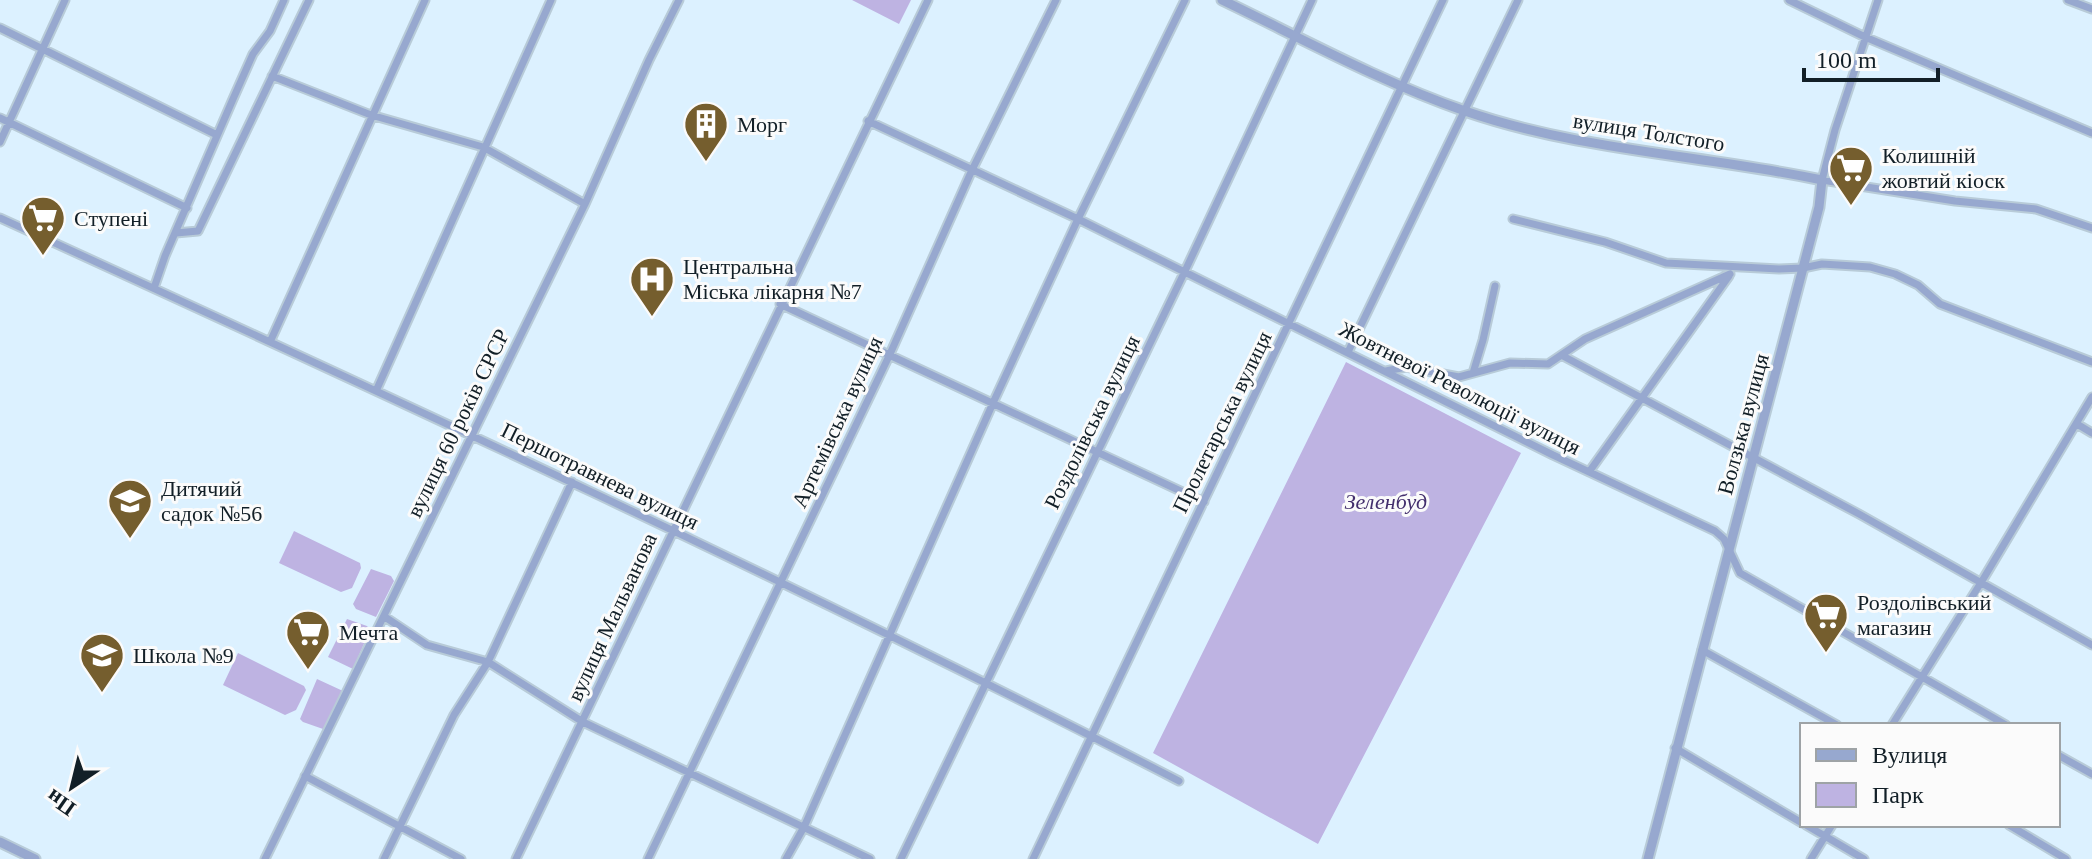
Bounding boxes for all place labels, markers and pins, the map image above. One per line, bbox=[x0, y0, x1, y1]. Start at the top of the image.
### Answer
building icon: Морг bbox=[682, 100, 730, 163]
place label: Морг bbox=[737, 112, 787, 137]
place label: Колишній жовтий кіоск bbox=[1881, 143, 2005, 193]
supermarket icon: Колишній жовтий кіоск bbox=[1827, 144, 1875, 207]
supermarket icon: Ступені bbox=[19, 194, 67, 257]
place label: Ступені bbox=[74, 206, 148, 231]
place label: Центральна Міська лікарня №7 bbox=[683, 254, 862, 304]
hospital icon: Центральна Міська лікарня №7 bbox=[628, 255, 676, 318]
place label: Дитячий садок №56 bbox=[161, 476, 262, 526]
school or university icon: Дитячий садок №56 bbox=[106, 477, 154, 540]
place label: Роздолівський магазин bbox=[1857, 590, 1991, 640]
supermarket icon: Роздолівський магазин bbox=[1802, 591, 1850, 654]
supermarket icon: Мечта bbox=[284, 608, 332, 671]
place label: Мечта bbox=[339, 620, 398, 645]
school or university icon: Школа №9 bbox=[78, 631, 126, 694]
place label: Школа №9 bbox=[133, 643, 234, 668]

